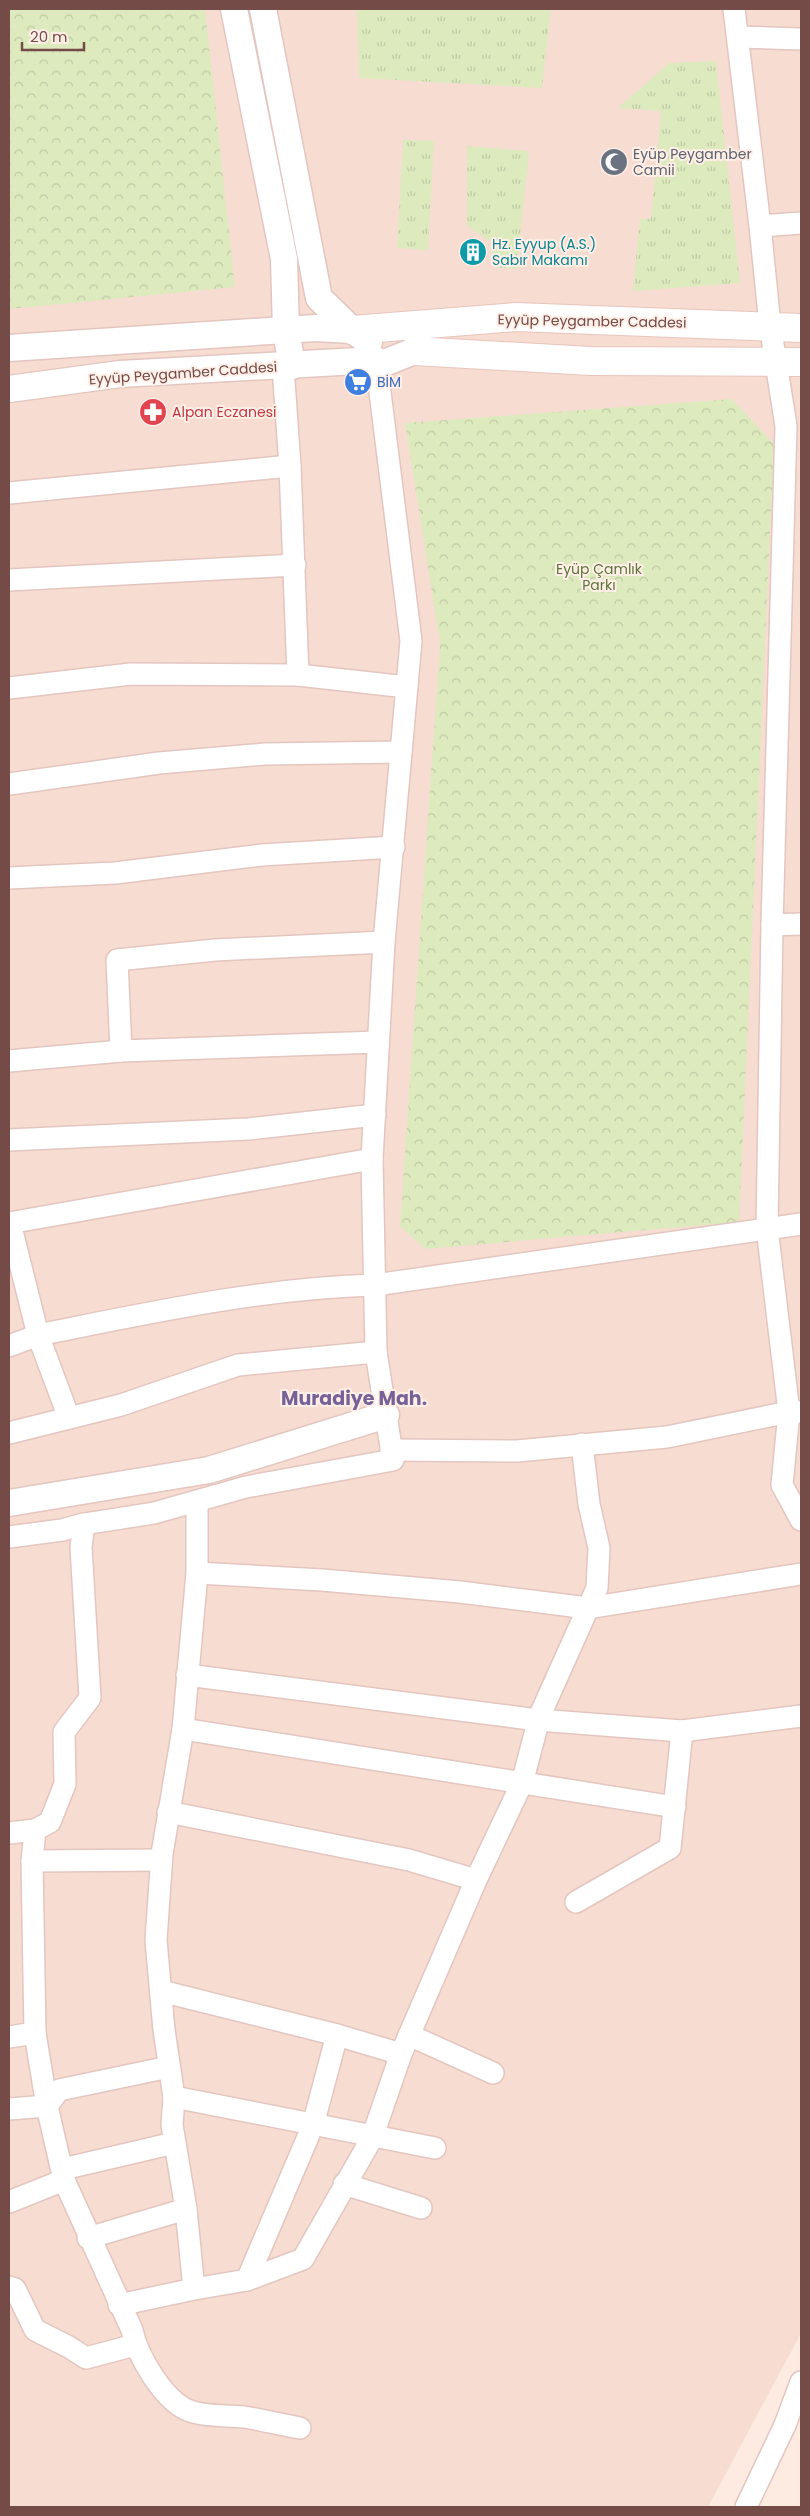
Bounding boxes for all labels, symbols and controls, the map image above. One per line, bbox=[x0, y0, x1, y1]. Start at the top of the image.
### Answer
scale bar bbox=[22, 20, 85, 52]
text: 20 m bbox=[30, 26, 68, 47]
place label: Eyüp Peygamber Camii bbox=[633, 144, 752, 180]
mosque icon: Eyüp Peygamber Camii bbox=[599, 147, 629, 177]
place label: Hz. Eyyup (A.S.) Sabır Makamı bbox=[492, 234, 596, 270]
building icon: Hz. Eyyup (A.S.) Sabır Makamı bbox=[458, 237, 488, 267]
street label: Eyyüp Peygamber Caddesi bbox=[497, 309, 687, 333]
street label: Eyyüp Peygamber Caddesi bbox=[88, 356, 278, 390]
supermarket icon: BİM bbox=[343, 367, 373, 397]
place label: BİM bbox=[377, 372, 401, 392]
pharmacy icon: Alpan Eczanesi bbox=[138, 397, 168, 427]
place label: Alpan Eczanesi bbox=[172, 402, 276, 422]
park label: Eyüp Çamlık Parkı bbox=[556, 559, 643, 595]
district label: Muradiye Mah. bbox=[281, 1385, 427, 1412]

